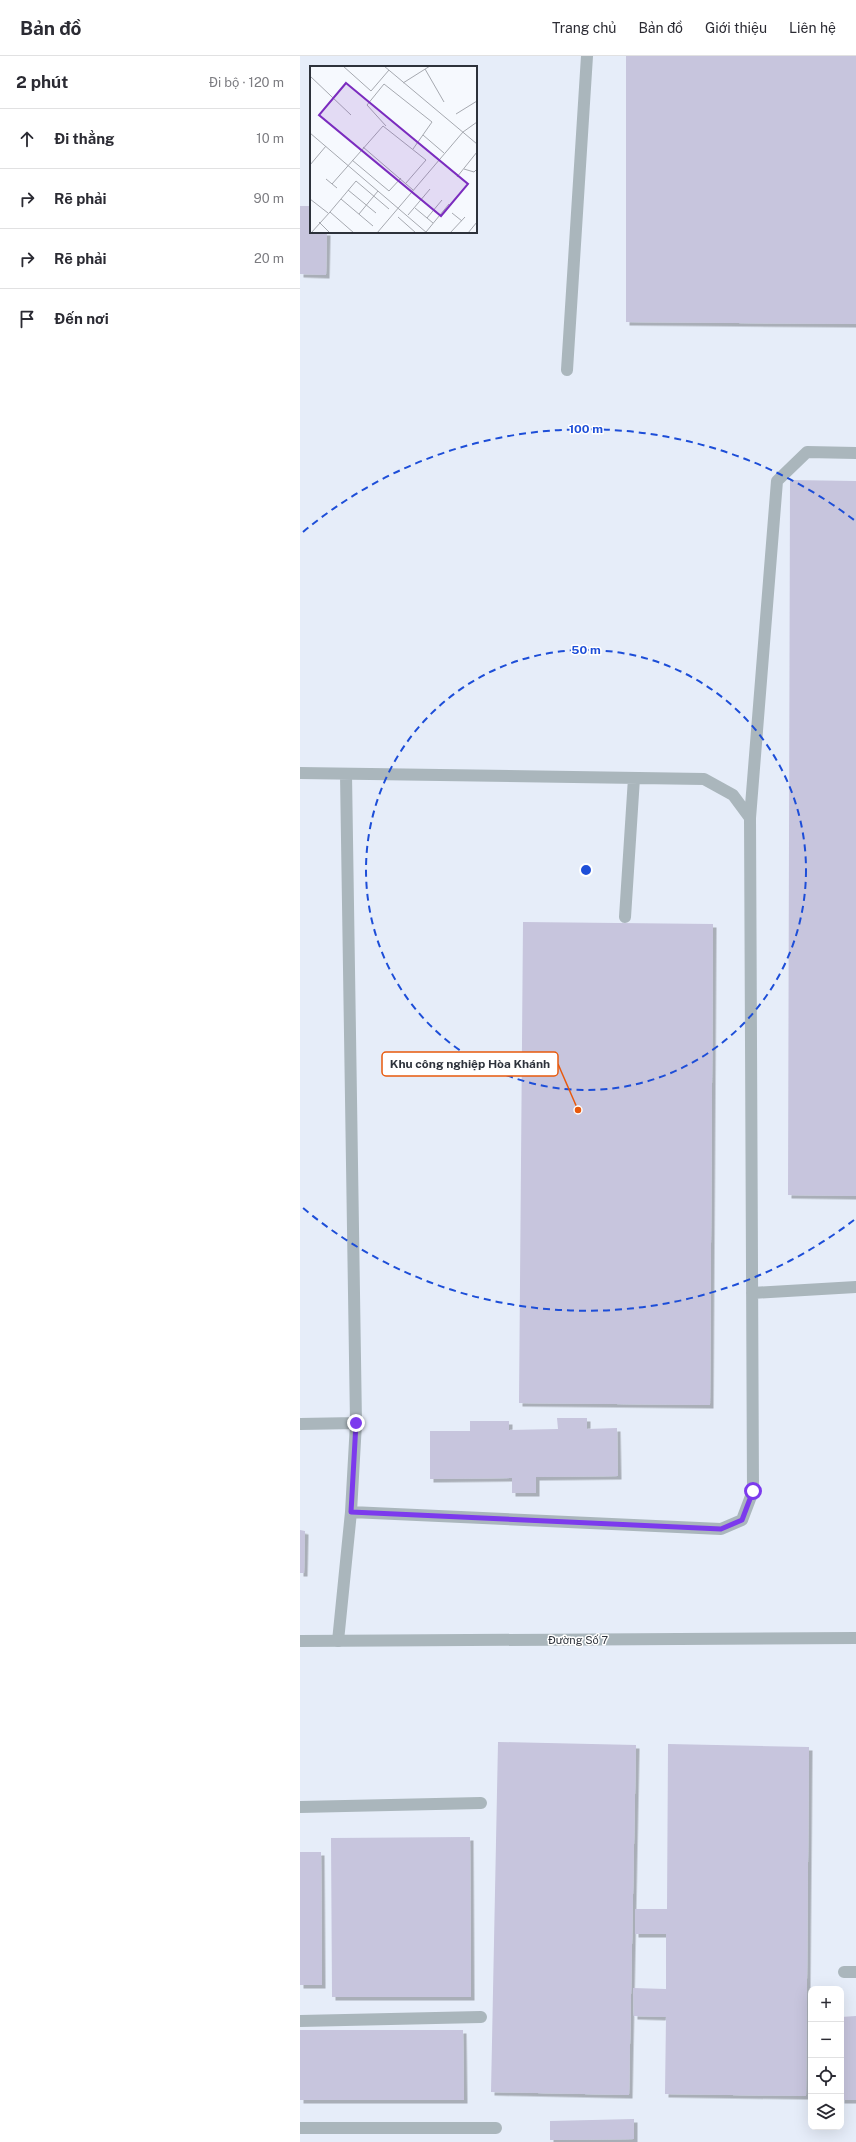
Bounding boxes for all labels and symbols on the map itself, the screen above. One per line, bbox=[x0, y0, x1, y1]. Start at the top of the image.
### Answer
inset map bbox=[310, 66, 477, 233]
text: 100 m bbox=[569, 422, 603, 436]
text: 50 m bbox=[571, 643, 601, 657]
centre of rings bbox=[579, 863, 593, 877]
callout: Khu công nghiệp Hòa Khánh bbox=[382, 1052, 558, 1076]
text: Khu công nghiệp Hòa Khánh bbox=[390, 1057, 550, 1071]
route end bbox=[347, 1414, 365, 1432]
route start bbox=[744, 1482, 762, 1500]
street label: Đường Số 7 bbox=[548, 1634, 608, 1646]

